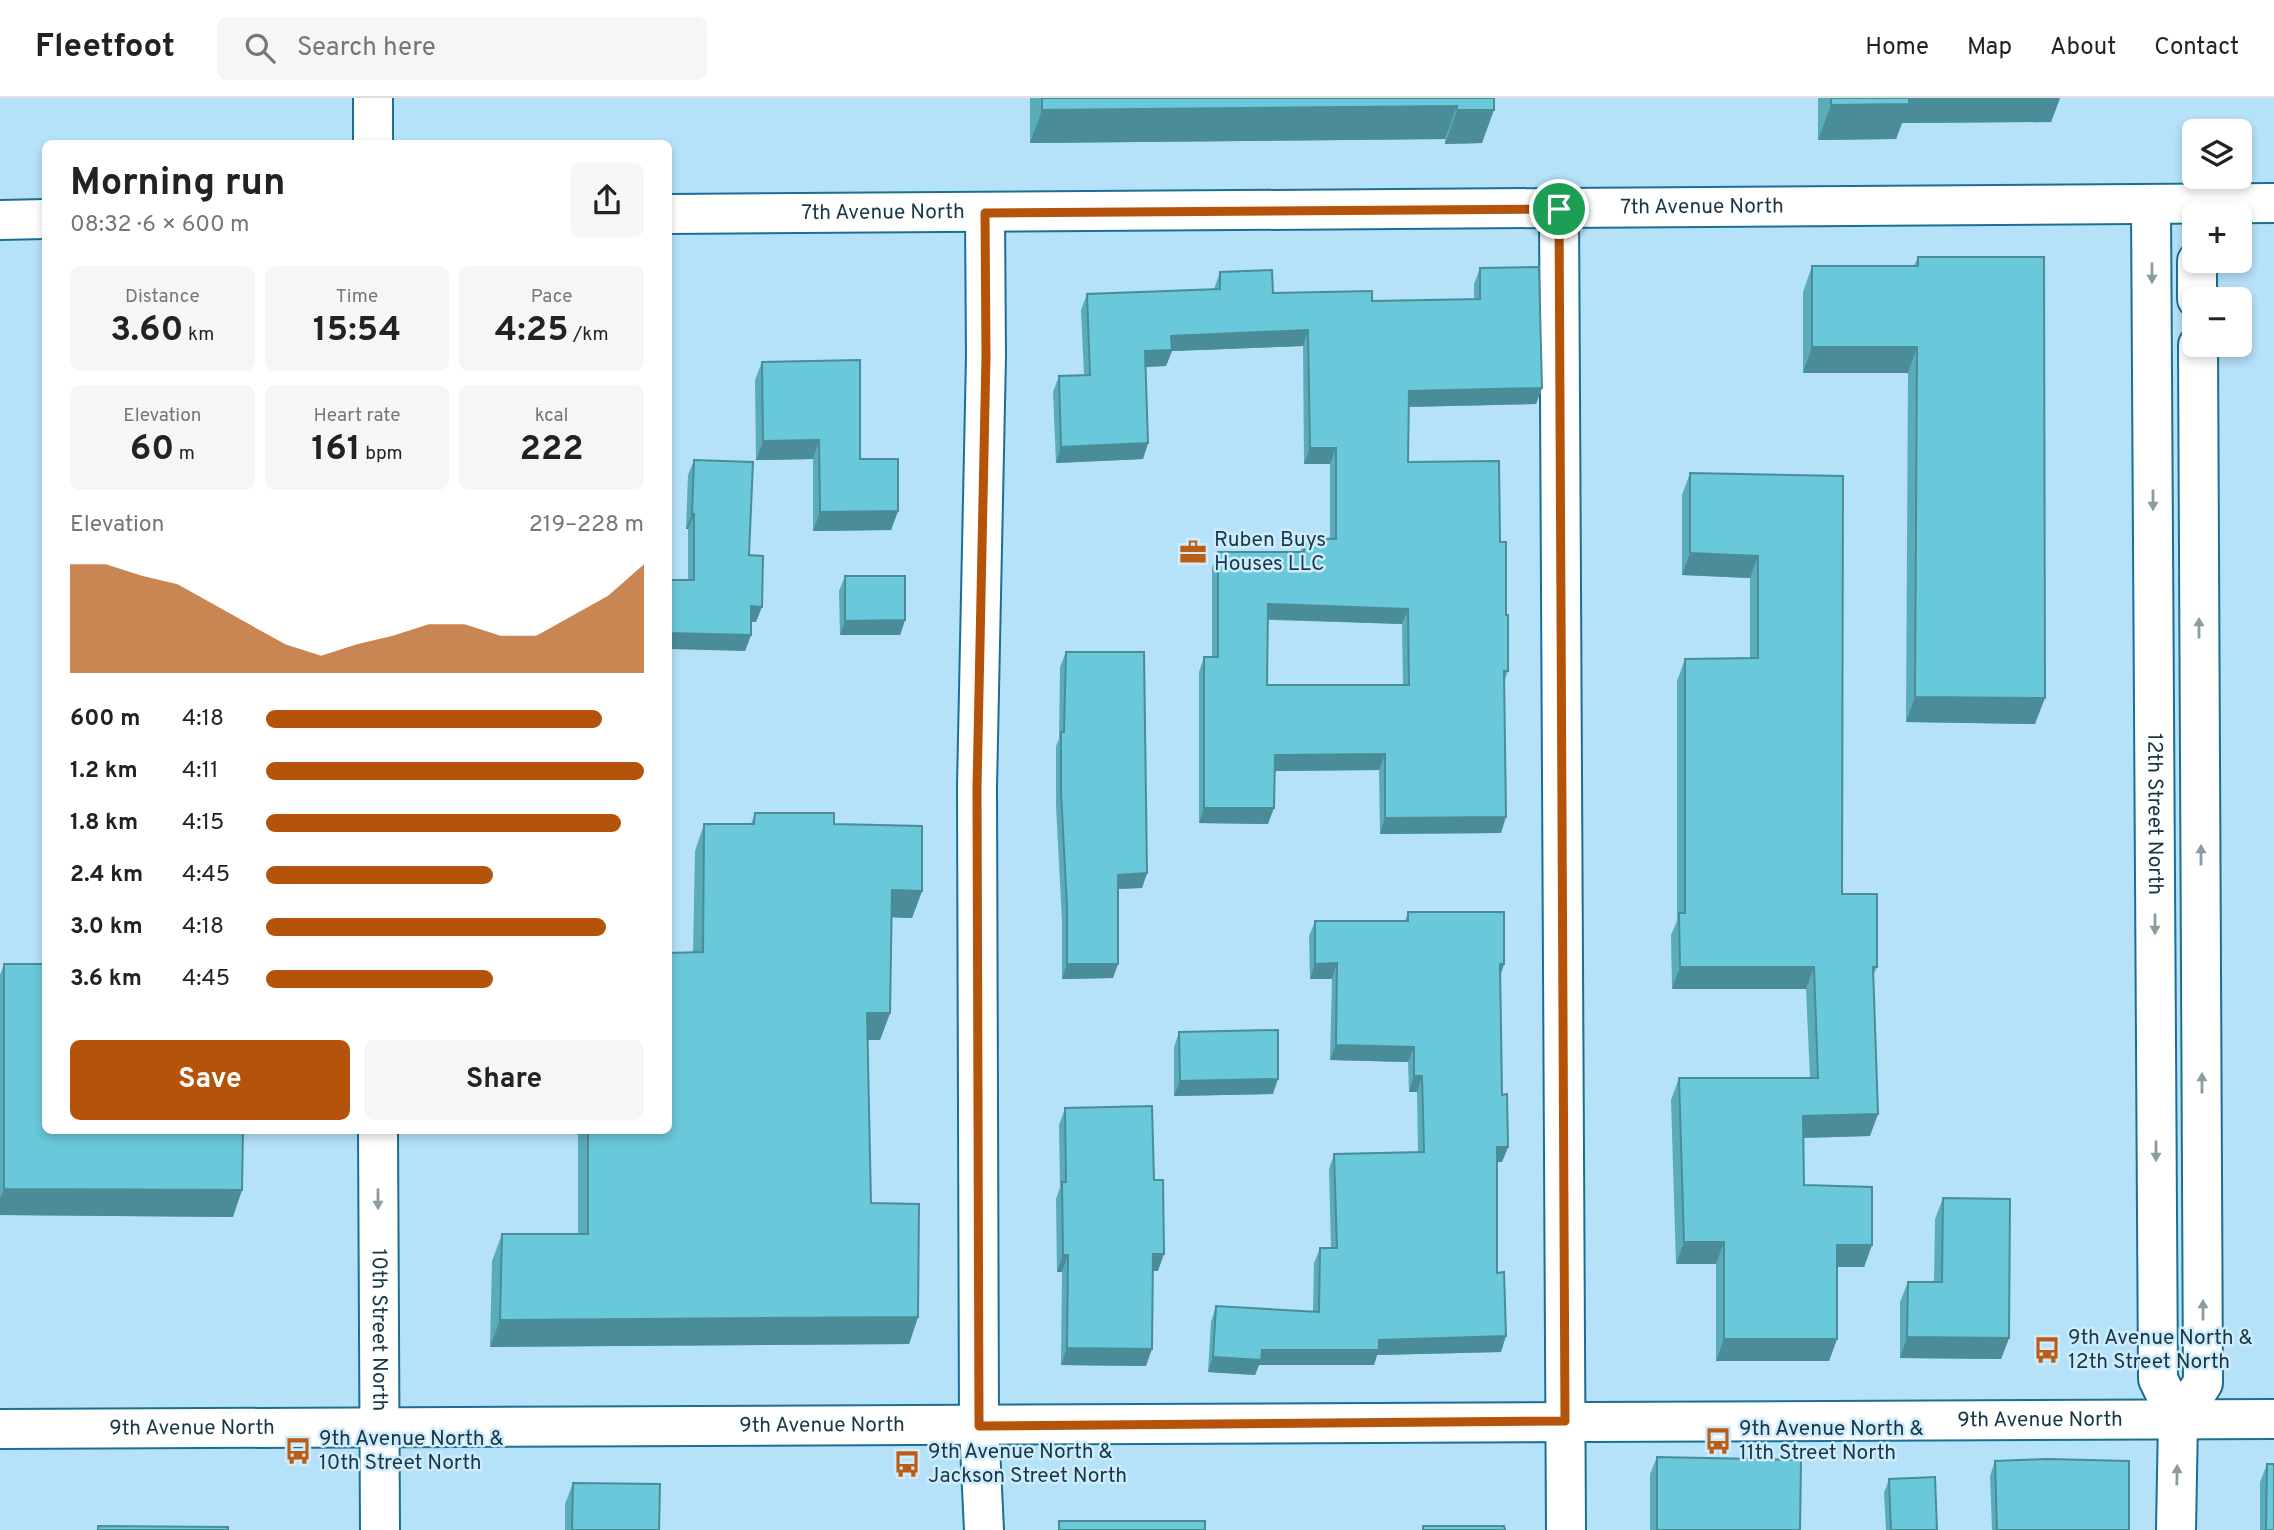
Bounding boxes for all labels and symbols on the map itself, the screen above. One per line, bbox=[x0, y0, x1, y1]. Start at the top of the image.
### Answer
pin bbox=[1529, 179, 1589, 239]
street label: 7th Avenue North bbox=[1620, 193, 1784, 221]
street label: 7th Avenue North bbox=[801, 198, 965, 227]
one-way arrow bbox=[2146, 262, 2158, 284]
one-way arrow bbox=[2147, 490, 2159, 512]
place label: Ruben Buys Houses LLC bbox=[1214, 527, 1326, 578]
office icon: Ruben Buys Houses LLC bbox=[1178, 537, 1208, 567]
one-way arrow bbox=[2193, 616, 2205, 638]
street label: 12th Street North bbox=[2141, 733, 2169, 895]
one-way arrow bbox=[2195, 844, 2207, 866]
one-way arrow bbox=[2149, 913, 2161, 935]
one-way arrow bbox=[2196, 1071, 2208, 1093]
one-way arrow bbox=[2150, 1141, 2162, 1163]
one-way arrow bbox=[372, 1188, 384, 1210]
street label: 10th Street North bbox=[365, 1249, 393, 1411]
one-way arrow bbox=[2197, 1299, 2209, 1321]
place label: 9th Avenue North & 12th Street North bbox=[2068, 1325, 2253, 1376]
bus stop icon: 9th Avenue North & 12th Street North bbox=[2032, 1335, 2062, 1365]
street label: 9th Avenue North bbox=[1957, 1406, 2123, 1434]
street label: 9th Avenue North bbox=[739, 1412, 905, 1439]
street label: 9th Avenue North bbox=[109, 1414, 275, 1442]
place label: 9th Avenue North & 11th Street North bbox=[1739, 1416, 1924, 1467]
place label: 9th Avenue North & 10th Street North bbox=[319, 1426, 504, 1477]
bus stop icon: 9th Avenue North & 11th Street North bbox=[1703, 1426, 1733, 1456]
bus stop icon: 9th Avenue North & 10th Street North bbox=[283, 1436, 313, 1466]
place label: 9th Avenue North & Jackson Street North bbox=[928, 1439, 1127, 1490]
bus stop icon: 9th Avenue North & Jackson Street North bbox=[892, 1449, 922, 1479]
one-way arrow bbox=[2172, 1464, 2183, 1486]

